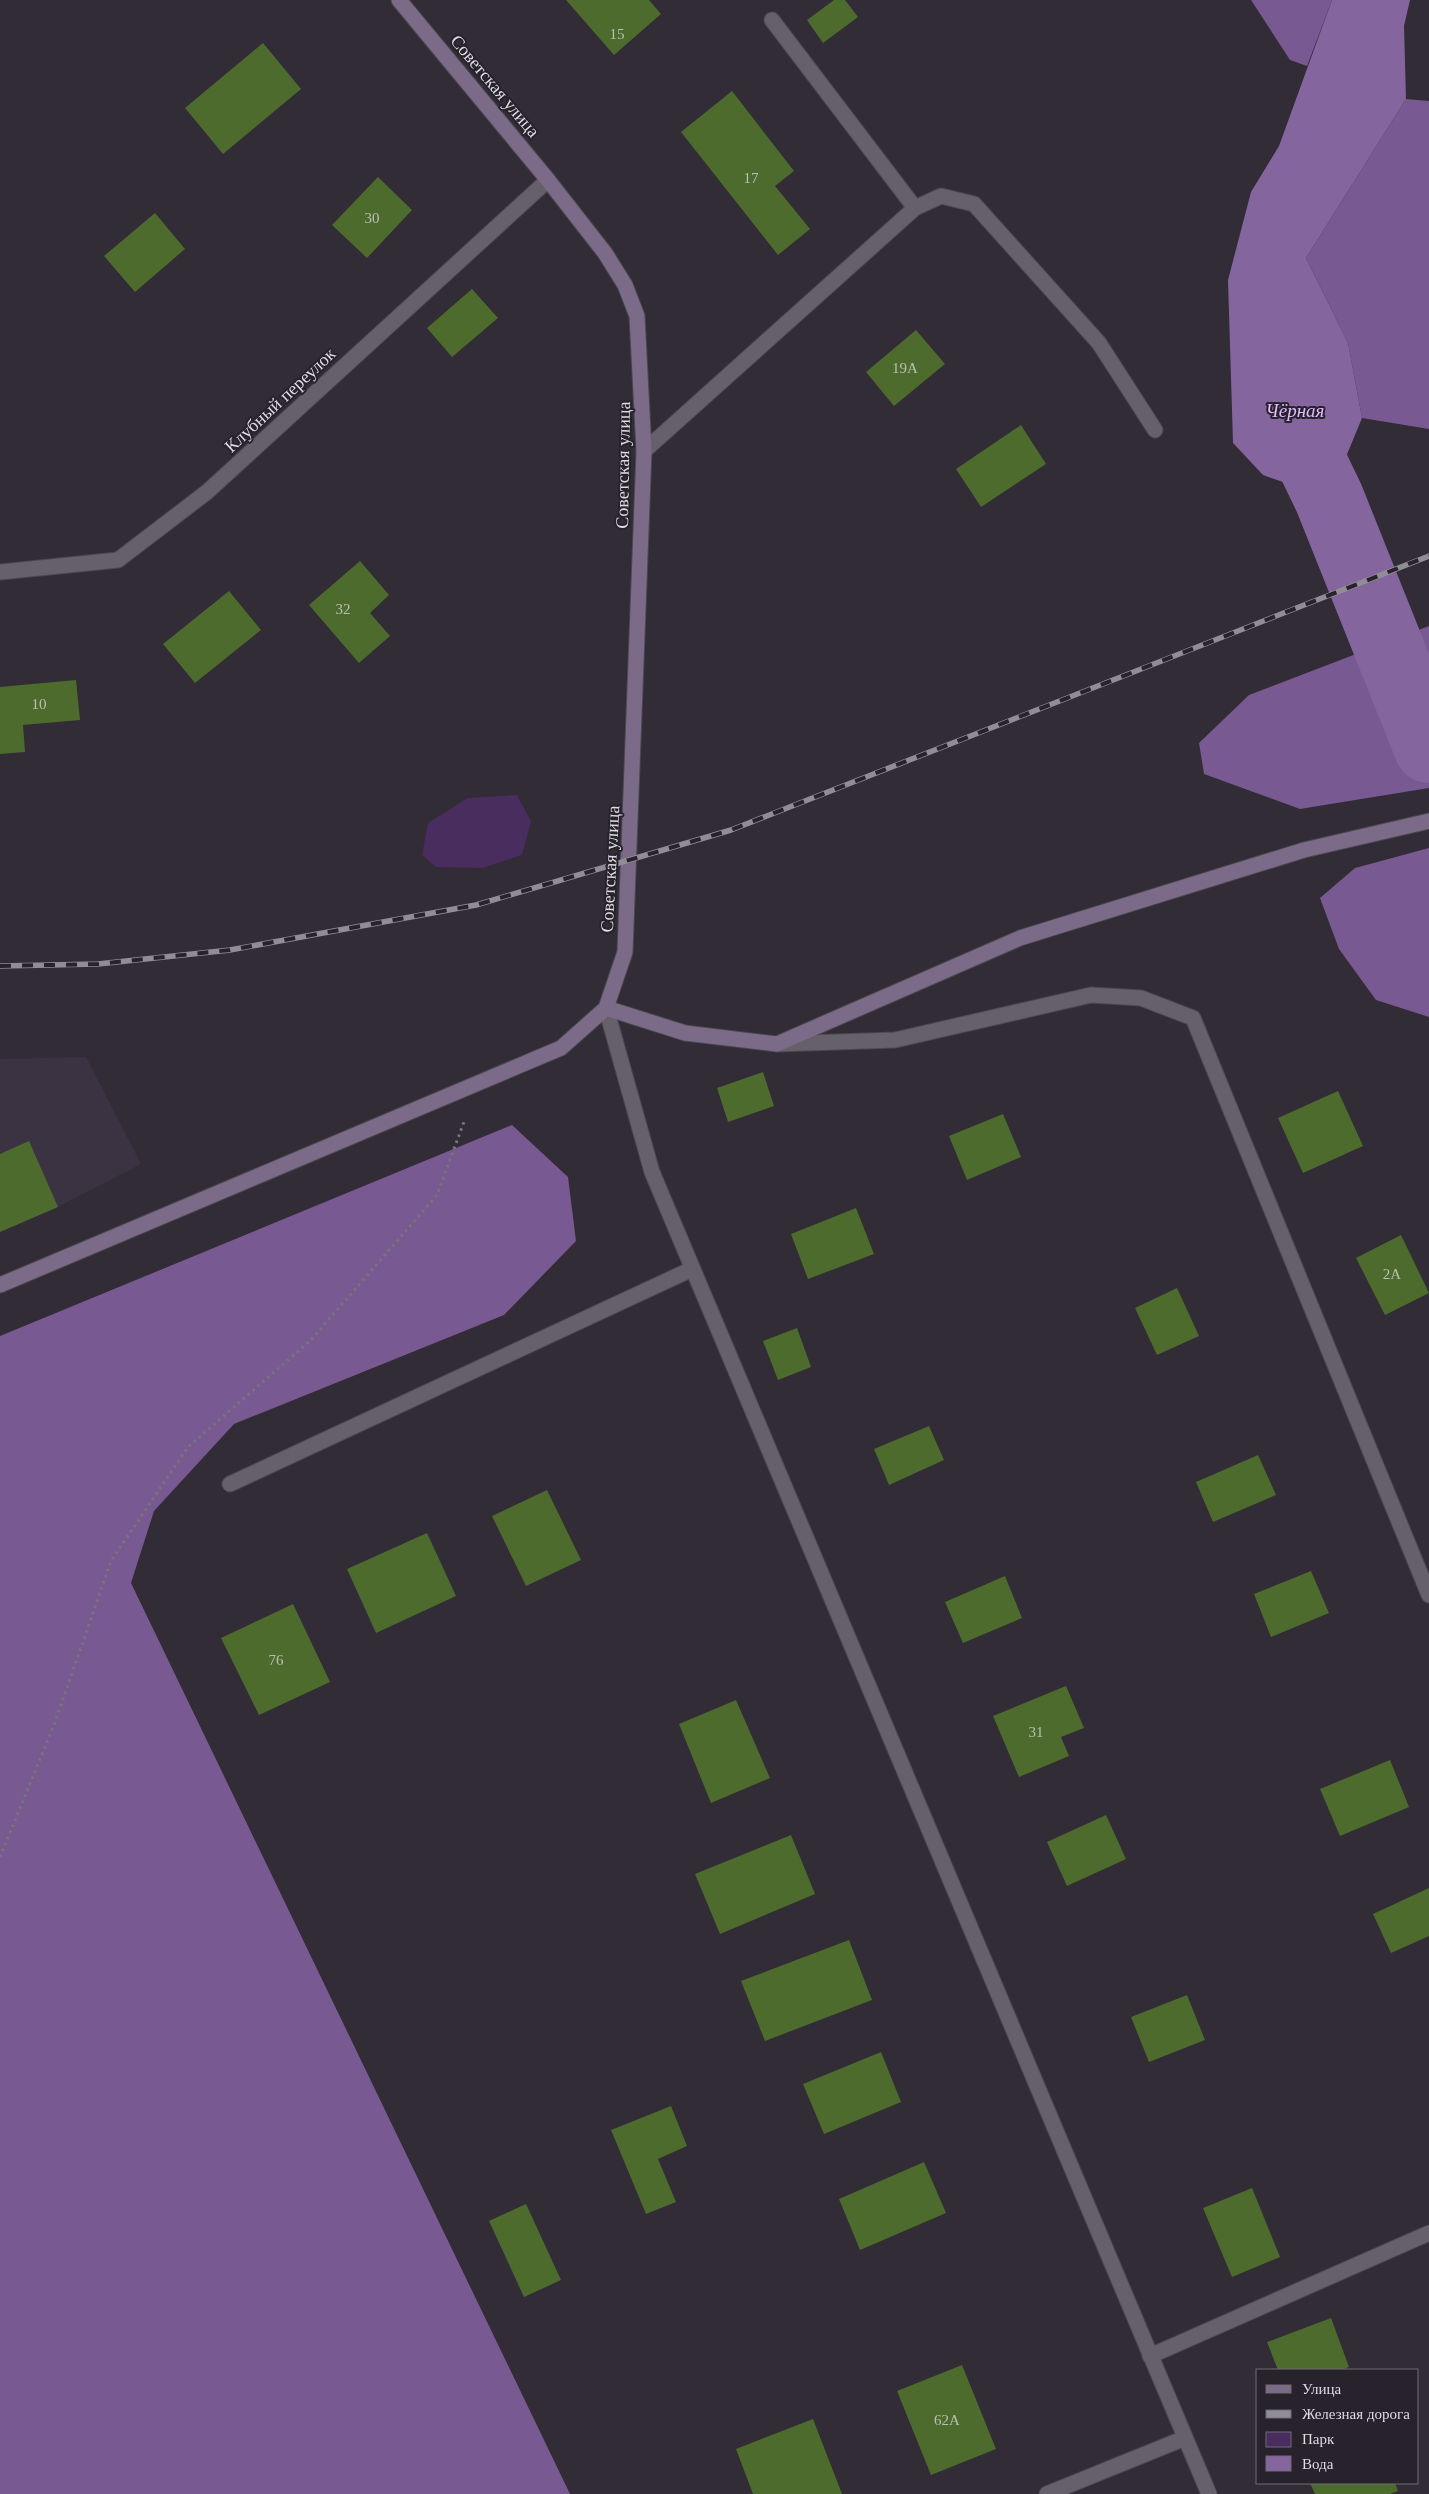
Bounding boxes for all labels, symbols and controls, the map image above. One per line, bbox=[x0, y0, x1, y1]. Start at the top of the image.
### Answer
house number: 15 bbox=[610, 26, 625, 42]
street label: Советская улица bbox=[446, 31, 544, 141]
house number: 17 bbox=[744, 170, 759, 186]
house number: 30 bbox=[365, 210, 380, 226]
street label: Клубный переулок bbox=[221, 343, 340, 456]
house number: 19А bbox=[892, 360, 918, 376]
water label: Чёрная bbox=[1266, 400, 1324, 421]
street label: Советская улица bbox=[612, 401, 634, 529]
house number: 32 bbox=[336, 601, 351, 617]
house number: 10 bbox=[32, 696, 47, 712]
street label: Советская улица bbox=[597, 805, 623, 933]
house number: 2А bbox=[1383, 1266, 1401, 1282]
house number: 76 bbox=[269, 1652, 284, 1668]
house number: 31 bbox=[1029, 1724, 1044, 1740]
legend bbox=[1256, 2369, 1419, 2484]
text: Улица bbox=[1302, 2381, 1341, 2397]
text: Железная дорога bbox=[1302, 2406, 1410, 2422]
house number: 62А bbox=[934, 2412, 960, 2428]
text: Парк bbox=[1302, 2431, 1335, 2447]
text: Вода bbox=[1302, 2456, 1334, 2472]

